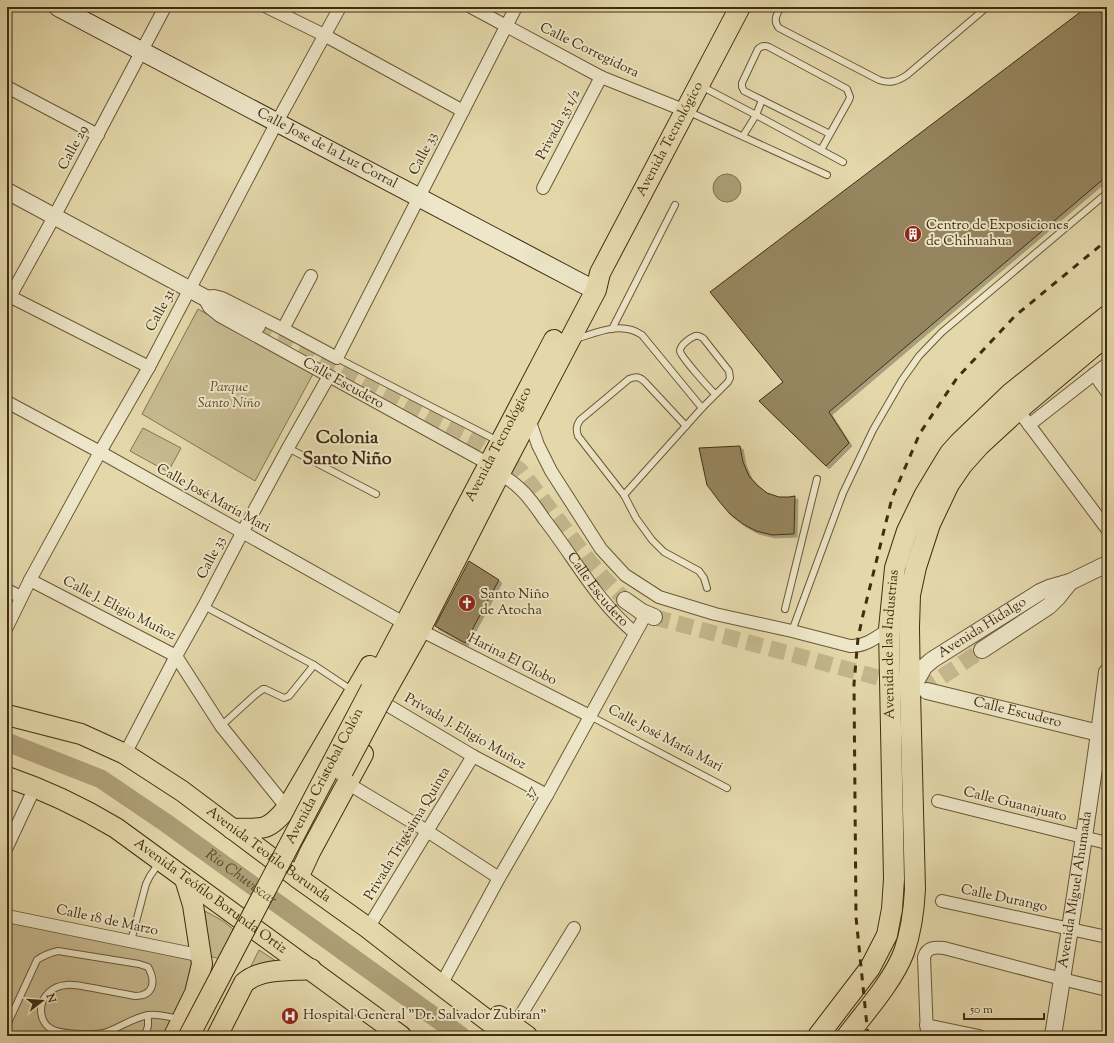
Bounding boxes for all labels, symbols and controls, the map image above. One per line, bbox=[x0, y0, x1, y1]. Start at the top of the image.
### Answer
street label: Calle Corregidora bbox=[536, 18, 642, 84]
street label: Avenida Tecnológico bbox=[632, 78, 709, 200]
street label: Privada 35 1/2 bbox=[532, 86, 586, 164]
street label: Calle Jose de la Luz Corral bbox=[253, 104, 401, 194]
street label: Calle 29 bbox=[54, 122, 94, 174]
street label: Calle 33 bbox=[405, 129, 444, 179]
place label: Centro de Exposiciones de Chihuahua bbox=[926, 216, 1068, 252]
building icon: Centro de Exposiciones de Chihuahua bbox=[903, 224, 923, 244]
street label: Calle 31 bbox=[142, 286, 181, 336]
street label: Calle Escudero bbox=[299, 353, 388, 415]
park label: Parque Santo Niño bbox=[198, 378, 260, 414]
street label: Avenida Tecnológico bbox=[461, 383, 538, 505]
district label: Colonia Santo Niño bbox=[302, 426, 392, 473]
street label: Calle José María Mari bbox=[152, 459, 274, 539]
street label: Calle 33 bbox=[193, 533, 232, 583]
street label: Calle Escudero bbox=[561, 549, 633, 632]
street label: Avenida de las Industrias bbox=[879, 569, 905, 719]
street label: Calle J. Eligio Muñoz bbox=[59, 572, 179, 646]
place label: Santo Niño de Atocha bbox=[480, 585, 550, 621]
church icon: Santo Niño de Atocha bbox=[457, 593, 477, 613]
street label: Avenida Hidalgo bbox=[934, 593, 1031, 664]
street label: Harina El Globo bbox=[464, 629, 560, 691]
street label: Privada J. Eligio Muñoz bbox=[400, 689, 530, 775]
street label: Calle Escudero bbox=[971, 693, 1064, 734]
street label: Calle José María Mari bbox=[604, 700, 726, 778]
street label: Avenida Cristobal Colón bbox=[281, 705, 369, 848]
street label: Privada Trigésima Quinta bbox=[360, 763, 456, 905]
street label: Calle Guanajuato bbox=[961, 782, 1069, 828]
street label: 37 bbox=[519, 783, 543, 803]
street label: Avenida Teofilo Borunda bbox=[201, 802, 335, 908]
street label: Avenida Miguel Ahumada bbox=[1054, 809, 1098, 970]
street label: Avenida Teófilo Borunda Ortiz bbox=[129, 834, 291, 959]
water label: Rio Chuviscar bbox=[201, 844, 282, 911]
street label: Calle Durango bbox=[959, 880, 1050, 918]
street label: Calle 18 de Marzo bbox=[54, 900, 160, 942]
north arrow bbox=[22, 981, 62, 1021]
text: N bbox=[41, 991, 60, 1005]
scale bar bbox=[964, 995, 1044, 1021]
text: 50 m bbox=[969, 1001, 993, 1019]
hospital icon: Hospital General "Dr. Salvador Zubiran" bbox=[280, 1006, 300, 1026]
place label: Hospital General "Dr. Salvador Zubiran" bbox=[303, 1006, 547, 1026]

